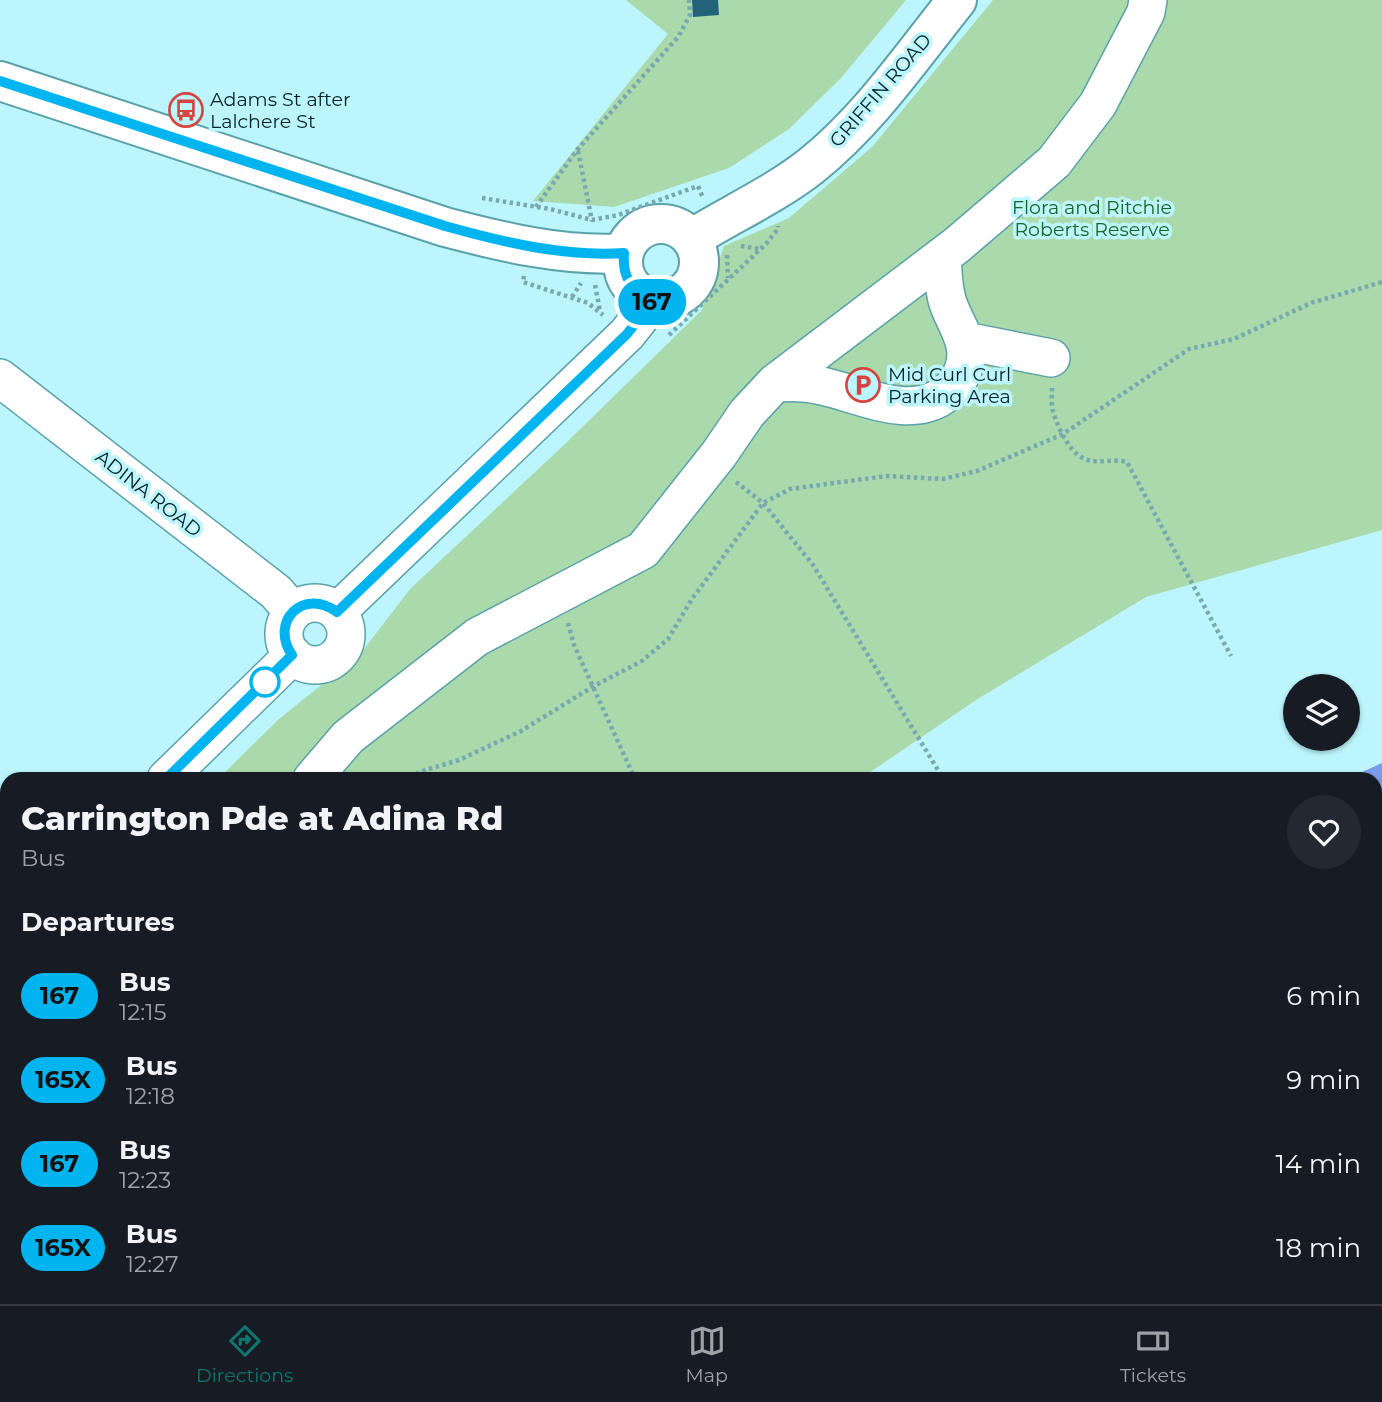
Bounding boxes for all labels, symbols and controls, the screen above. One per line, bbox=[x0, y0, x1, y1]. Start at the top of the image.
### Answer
street label: GRIFFIN ROAD bbox=[825, 29, 936, 152]
place label: Adams St after Lalchere St bbox=[210, 88, 351, 133]
bus stop icon: Adams St after Lalchere St bbox=[167, 91, 205, 129]
park label: Flora and Ritchie Roberts Reserve bbox=[1012, 196, 1172, 241]
line badge: 167 bbox=[612, 279, 692, 325]
text: 167 bbox=[632, 287, 672, 316]
place label: Mid Curl Curl Parking Area bbox=[888, 363, 1011, 408]
parking icon: Mid Curl Curl Parking Area bbox=[844, 366, 882, 404]
street label: ADINA ROAD bbox=[91, 445, 206, 542]
unlabelled marker bbox=[250, 667, 280, 697]
map controls bbox=[1283, 674, 1360, 751]
button: layers bbox=[1283, 674, 1360, 751]
button: heart bbox=[1287, 795, 1361, 869]
text: Carrington Pde at Adina Rd bbox=[21, 798, 503, 838]
text: Bus bbox=[21, 844, 65, 872]
text: Departures bbox=[21, 906, 175, 938]
text: Bus bbox=[119, 966, 171, 998]
text: 6 min bbox=[1286, 980, 1361, 1012]
text: 167 bbox=[40, 981, 79, 1010]
text: 12:15 bbox=[119, 998, 167, 1026]
text: Bus bbox=[126, 1050, 177, 1082]
text: 9 min bbox=[1286, 1064, 1361, 1096]
text: 165X bbox=[35, 1065, 91, 1094]
text: 12:18 bbox=[126, 1082, 175, 1110]
text: Bus bbox=[119, 1134, 171, 1166]
text: 14 min bbox=[1275, 1148, 1361, 1180]
text: 167 bbox=[40, 1149, 79, 1178]
text: 12:23 bbox=[119, 1166, 171, 1194]
text: Bus bbox=[126, 1218, 177, 1250]
text: 18 min bbox=[1276, 1232, 1361, 1264]
text: 165X bbox=[35, 1233, 91, 1262]
text: 12:27 bbox=[126, 1250, 179, 1278]
tab: Directions bbox=[196, 1322, 293, 1387]
tab: Map bbox=[686, 1322, 728, 1387]
tab: Tickets bbox=[1120, 1322, 1186, 1387]

